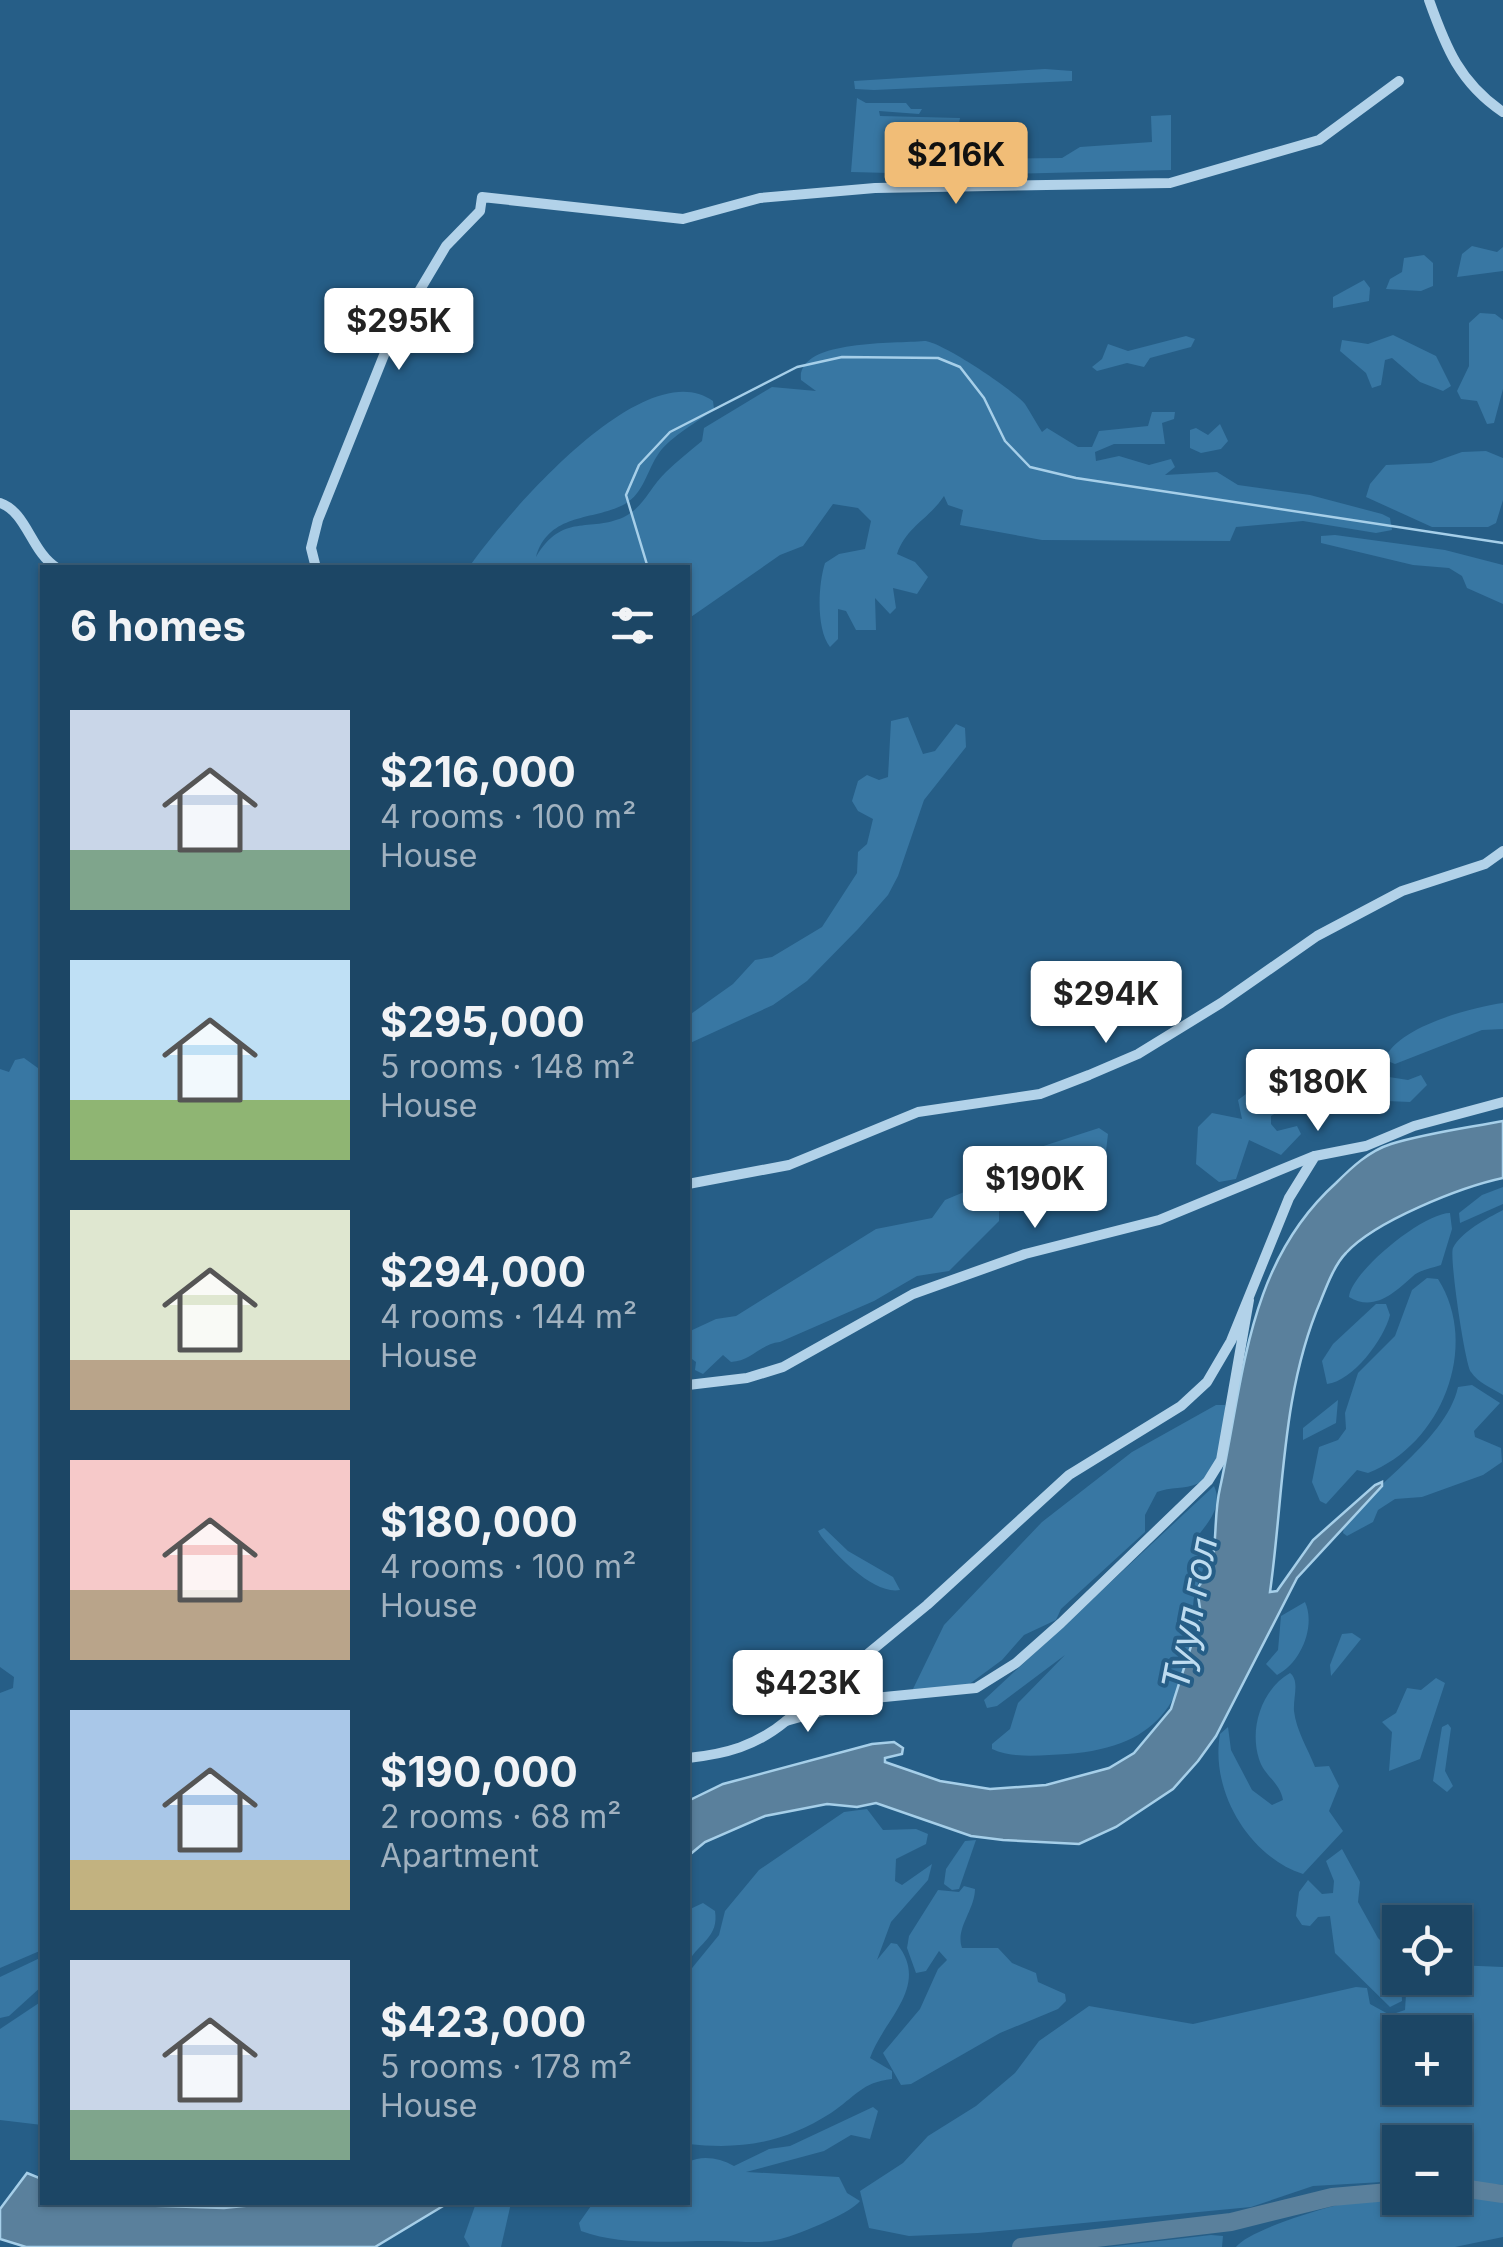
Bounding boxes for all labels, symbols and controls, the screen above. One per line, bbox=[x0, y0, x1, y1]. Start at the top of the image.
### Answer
pin: $216K bbox=[886, 122, 1026, 207]
text: $216K bbox=[907, 135, 1005, 174]
pin: $295K bbox=[329, 288, 469, 373]
text: $295K bbox=[346, 301, 452, 340]
icon: filters bbox=[605, 598, 660, 653]
text: 6 homes bbox=[70, 600, 246, 651]
text: $216,000 bbox=[380, 746, 576, 797]
icon: home bbox=[150, 750, 270, 870]
text: 4 rooms · 100 m² bbox=[380, 797, 636, 836]
text: House bbox=[380, 836, 477, 875]
pin: $294K bbox=[1036, 961, 1176, 1046]
text: $294K bbox=[1053, 974, 1159, 1013]
text: $295,000 bbox=[380, 996, 585, 1047]
icon: home bbox=[150, 1000, 270, 1120]
text: 5 rooms · 148 m² bbox=[380, 1047, 635, 1086]
pin: $180K bbox=[1248, 1049, 1388, 1134]
text: $180K bbox=[1268, 1062, 1368, 1101]
text: House bbox=[380, 1086, 477, 1125]
pin: $190K bbox=[965, 1146, 1105, 1231]
text: $190K bbox=[985, 1159, 1085, 1198]
text: $294,000 bbox=[380, 1246, 586, 1297]
icon: home bbox=[150, 1250, 270, 1370]
text: 4 rooms · 144 m² bbox=[380, 1297, 637, 1336]
text: House bbox=[380, 1336, 477, 1375]
text: $180,000 bbox=[380, 1496, 578, 1547]
icon: home bbox=[150, 1500, 270, 1620]
water label: Туул гол bbox=[1152, 1532, 1226, 1694]
text: 4 rooms · 100 m² bbox=[380, 1547, 636, 1586]
text: House bbox=[380, 1586, 477, 1625]
pin: $423K bbox=[738, 1650, 878, 1735]
text: $423K bbox=[755, 1663, 861, 1702]
text: $190,000 bbox=[380, 1746, 578, 1797]
icon: home bbox=[150, 1750, 270, 1870]
text: 2 rooms · 68 m² bbox=[380, 1797, 621, 1836]
text: Apartment bbox=[380, 1836, 539, 1875]
map controls bbox=[1382, 1905, 1472, 2215]
button: locate bbox=[1382, 1905, 1472, 1995]
text: $423,000 bbox=[380, 1996, 586, 2047]
icon: home bbox=[150, 2000, 270, 2120]
button: + bbox=[1382, 2015, 1472, 2105]
text: 5 rooms · 178 m² bbox=[380, 2047, 632, 2086]
text: House bbox=[380, 2086, 477, 2125]
button: − bbox=[1382, 2125, 1472, 2215]

